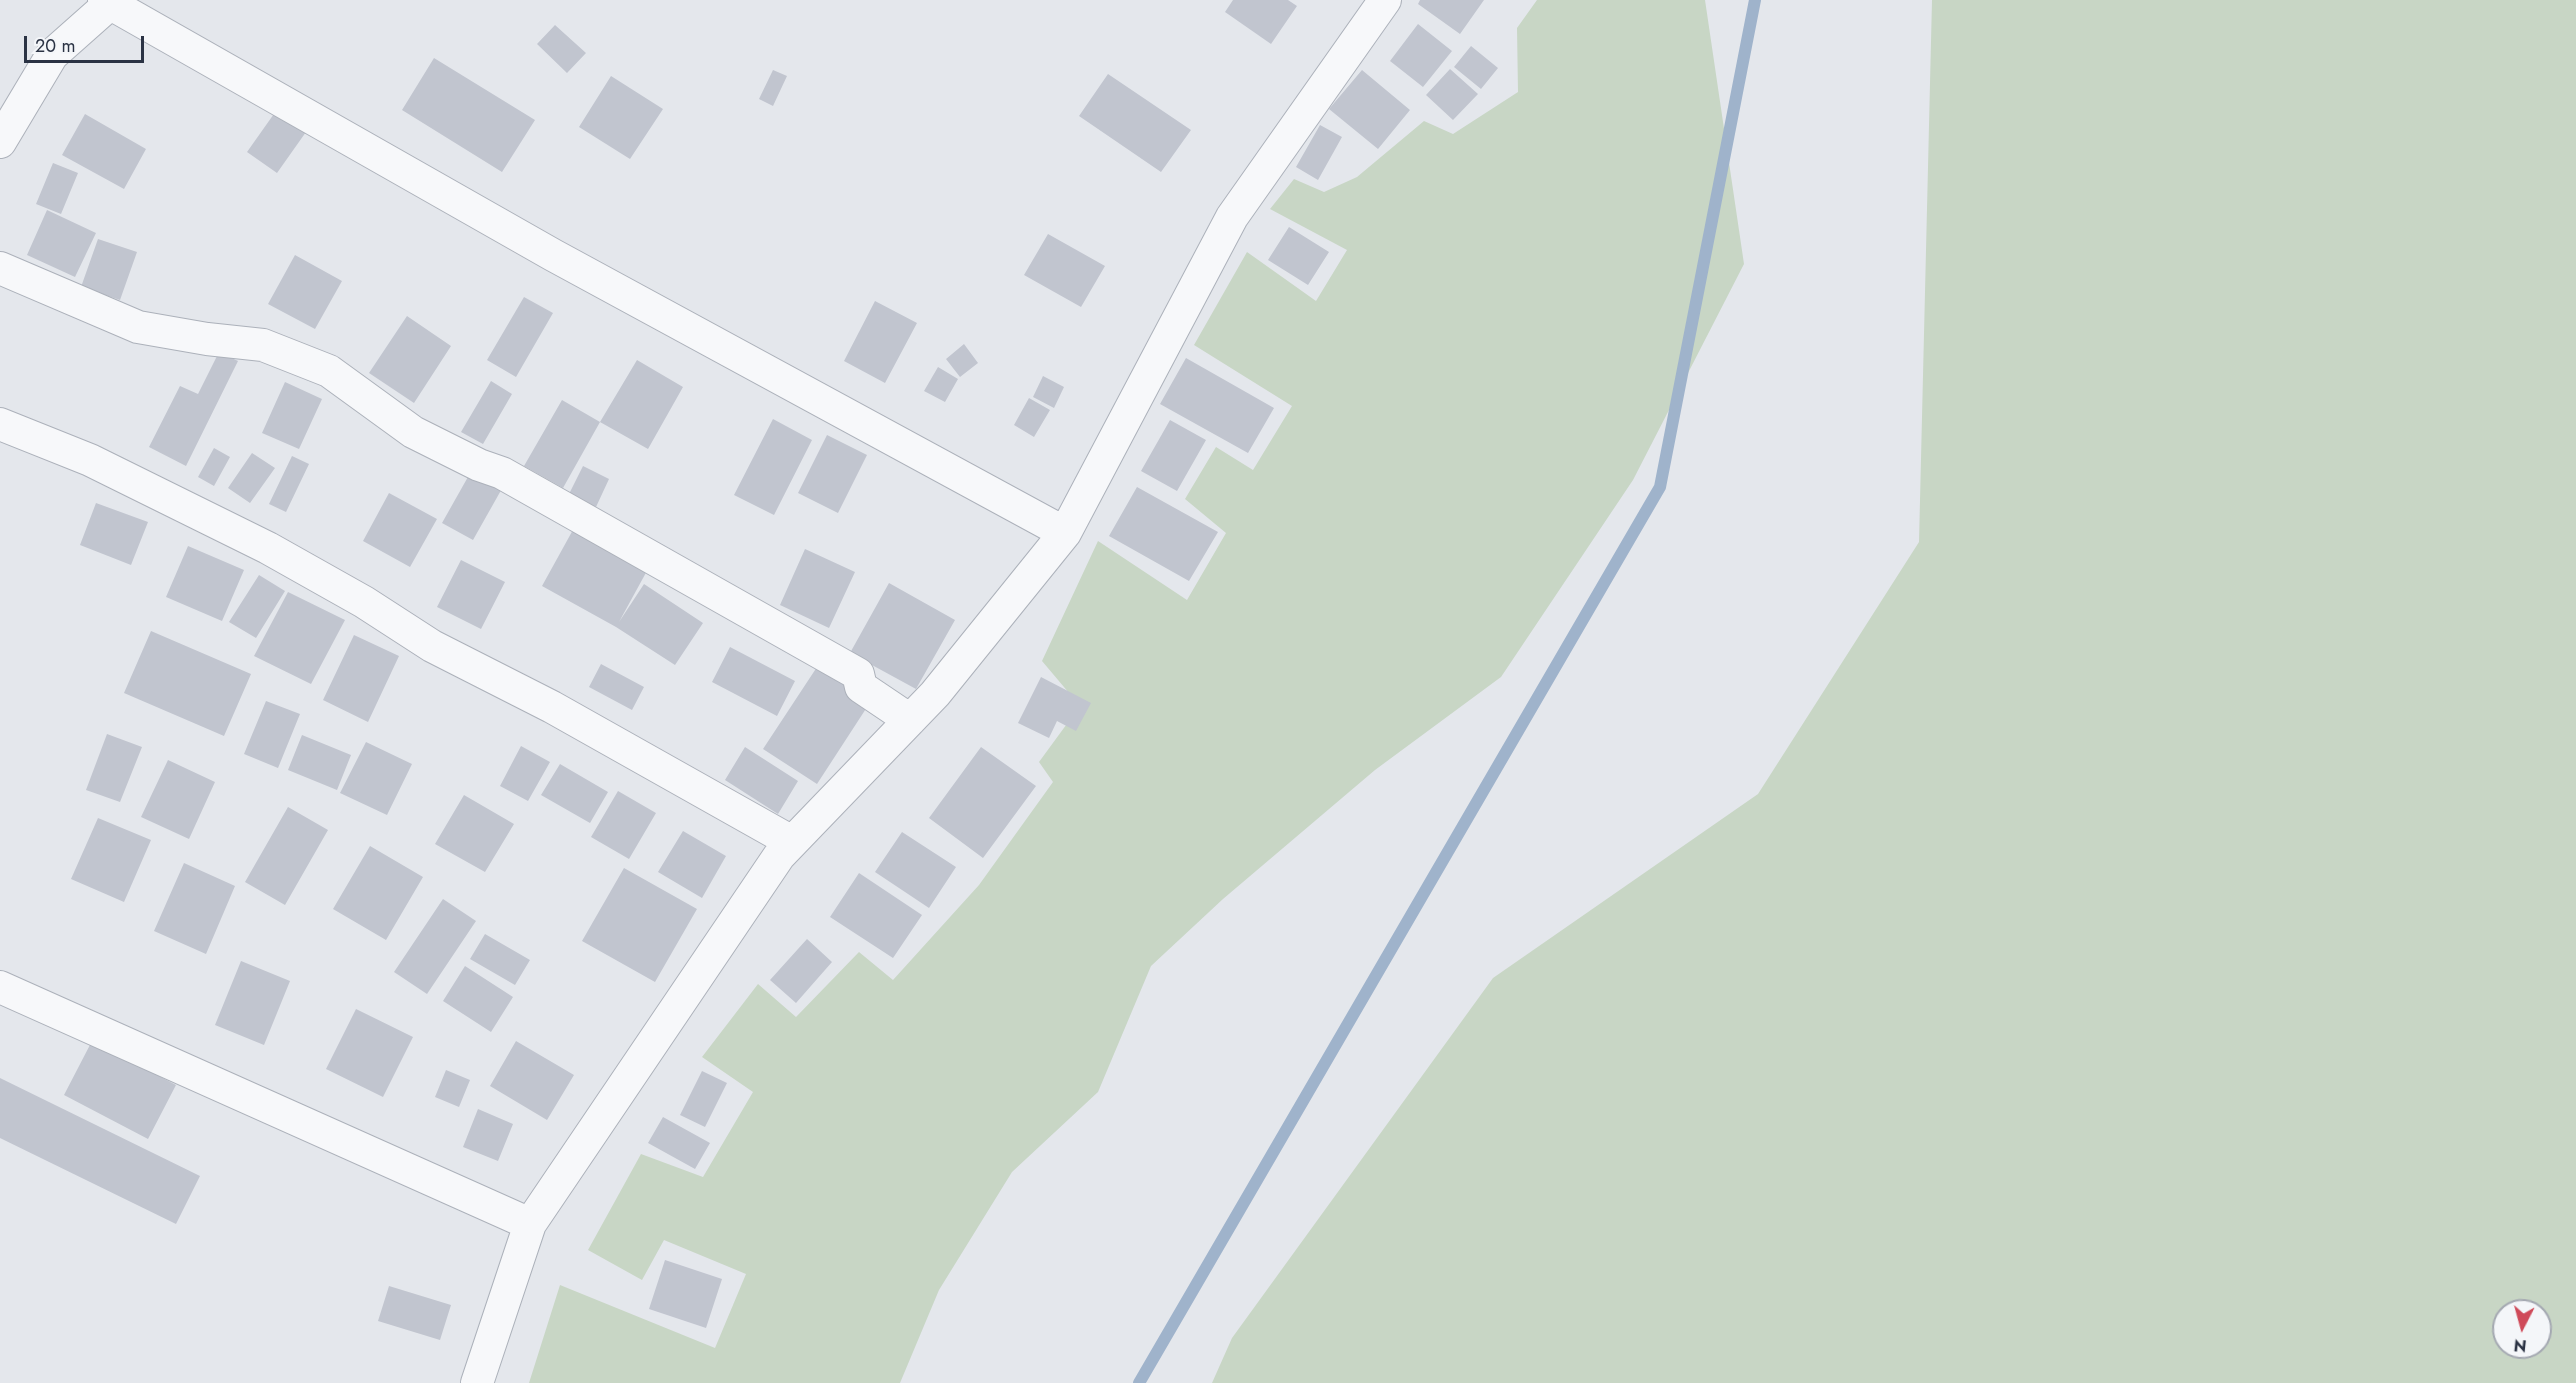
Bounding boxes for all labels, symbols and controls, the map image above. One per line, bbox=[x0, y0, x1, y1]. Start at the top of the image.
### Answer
scale bar bbox=[27, 24, 147, 62]
text: 20 m bbox=[35, 33, 75, 59]
north arrow bbox=[2492, 1299, 2552, 1359]
text: N bbox=[2513, 1333, 2528, 1358]

